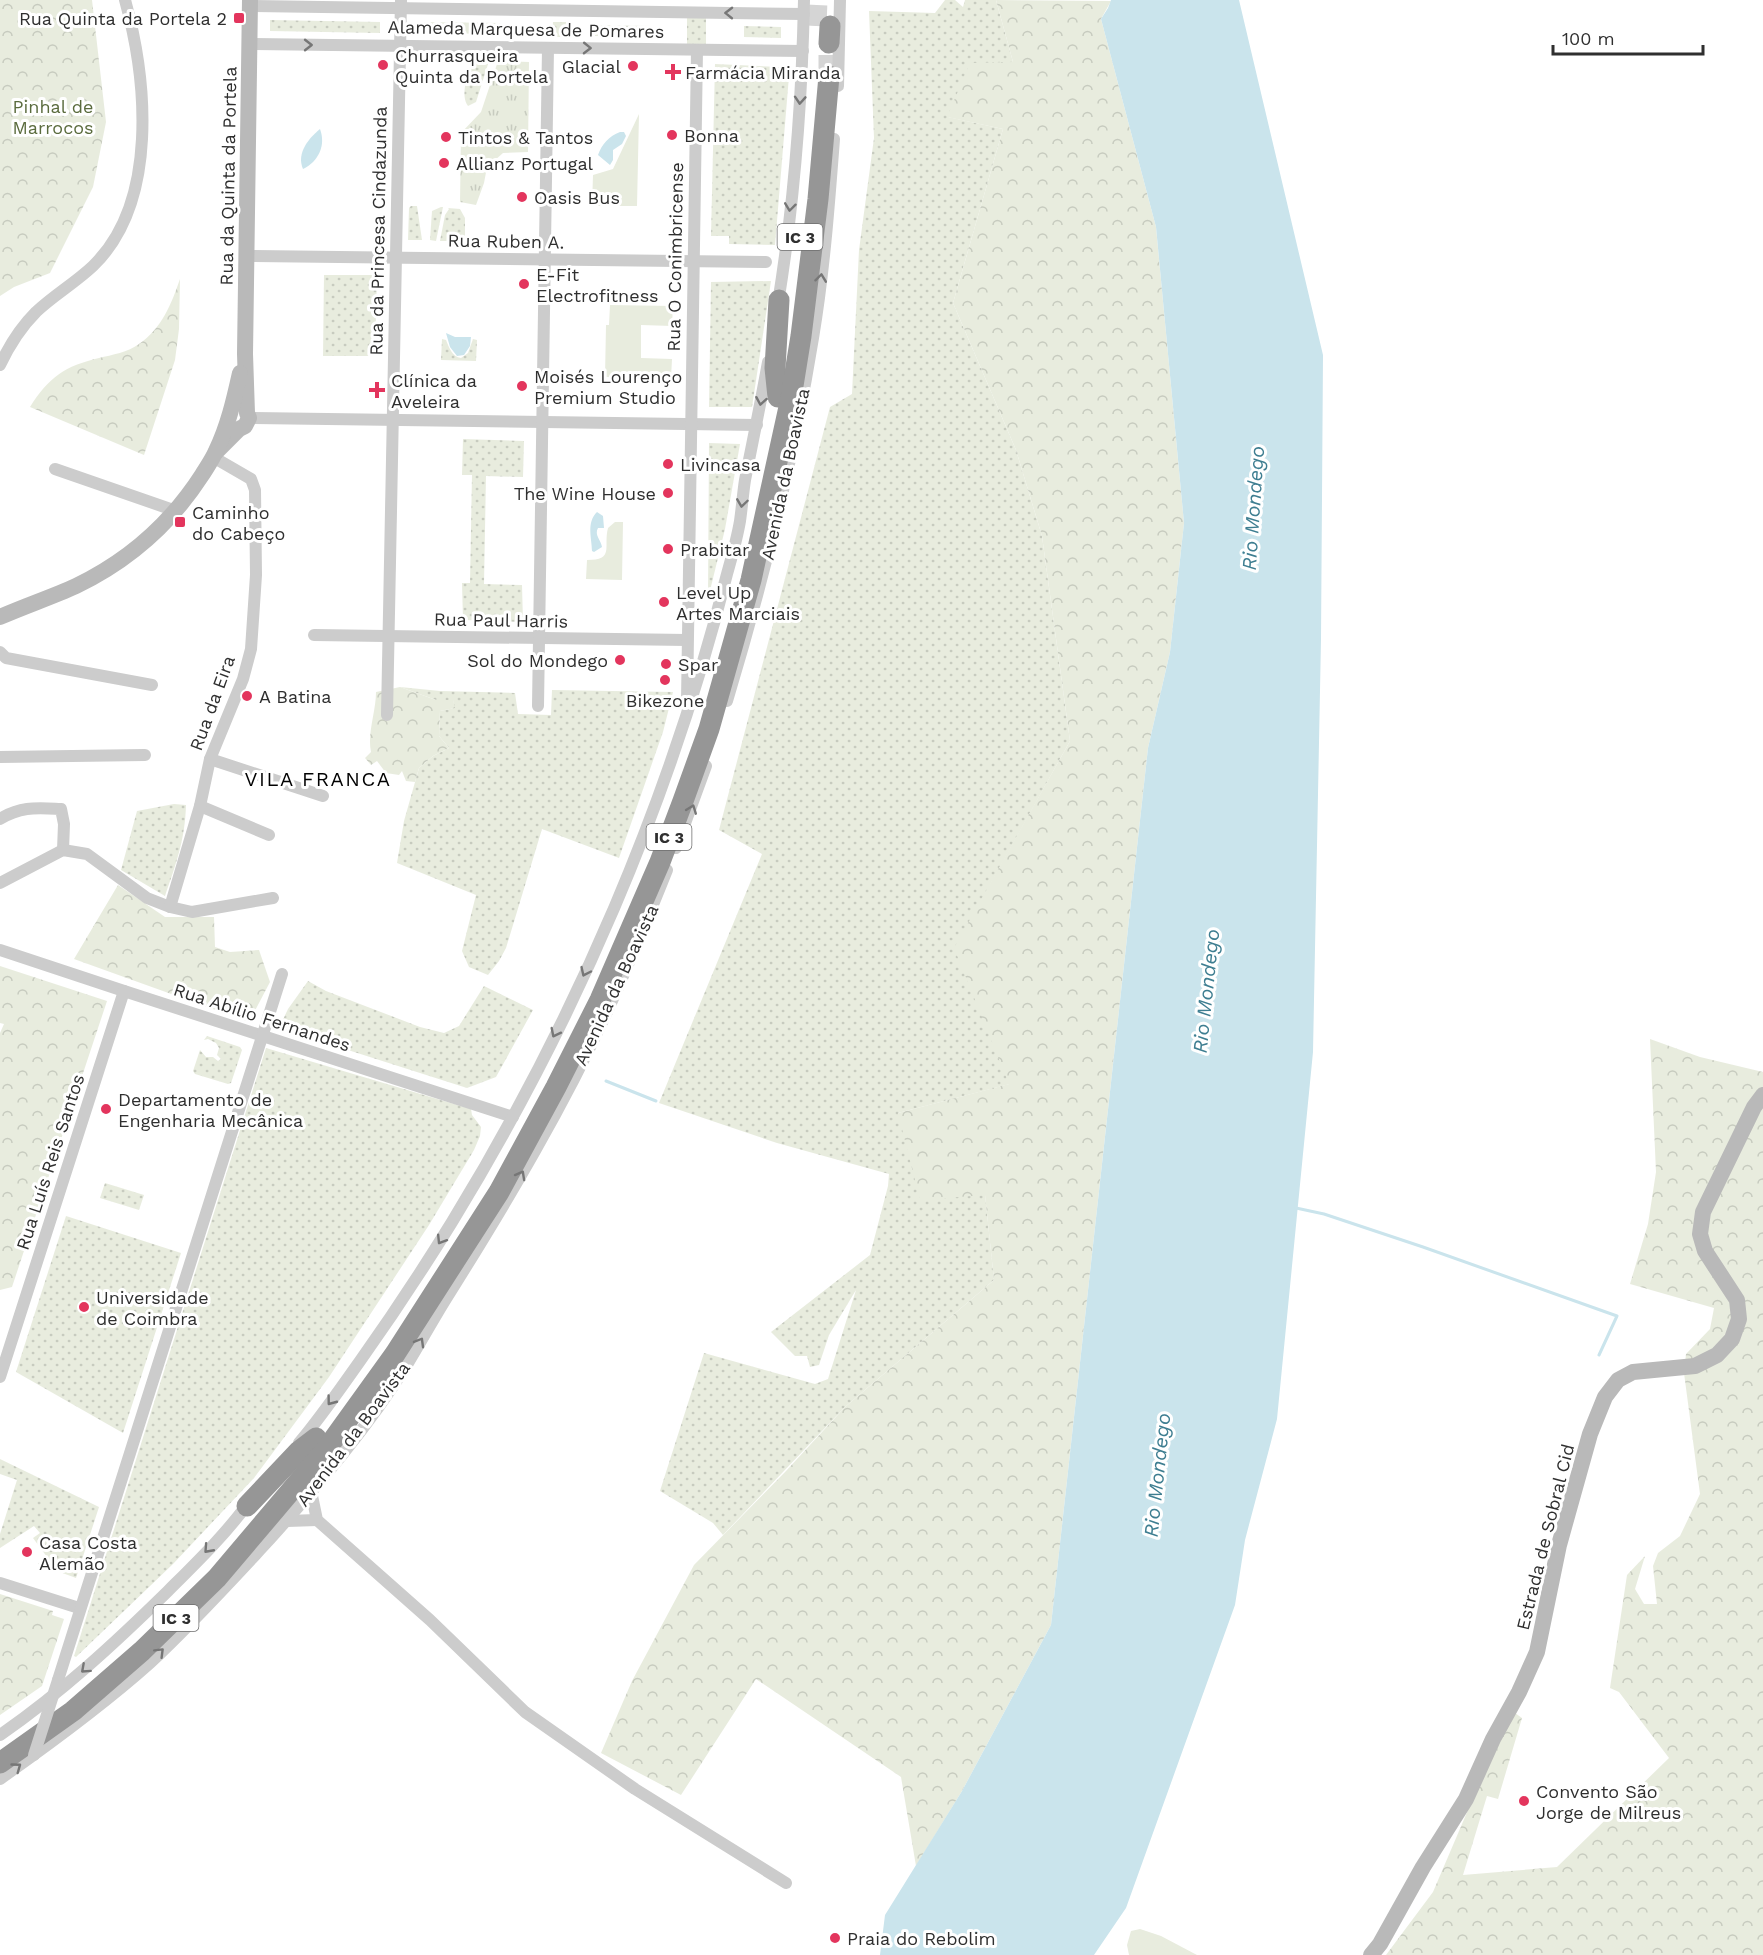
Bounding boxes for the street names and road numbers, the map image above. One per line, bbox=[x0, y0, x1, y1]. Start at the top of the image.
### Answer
street label: Alameda Marquesa de Pomares bbox=[387, 16, 665, 42]
street label: Rua da Quinta da Portela bbox=[216, 66, 240, 286]
street label: Rua da Princesa Cindazunda bbox=[365, 106, 391, 356]
street label: Rua O Conimbricense bbox=[663, 162, 687, 352]
road number: IC 3 bbox=[778, 224, 822, 250]
street label: Rua Ruben A. bbox=[447, 229, 565, 253]
street label: Avenida da Boavista bbox=[757, 386, 813, 562]
street label: Rua Paul Harris bbox=[434, 608, 568, 632]
street label: Rua da Eira bbox=[185, 653, 239, 753]
road number: IC 3 bbox=[646, 824, 692, 850]
street label: Avenida da Boavista bbox=[569, 901, 663, 1069]
street label: Rua Abílio Fernandes bbox=[171, 978, 353, 1056]
street label: Rua Luís Reis Santos bbox=[12, 1071, 88, 1253]
street label: Avenida da Boavista bbox=[292, 1358, 414, 1510]
street label: Estrada de Sobral Cid bbox=[1512, 1442, 1578, 1632]
road number: IC 3 bbox=[154, 1605, 198, 1631]

